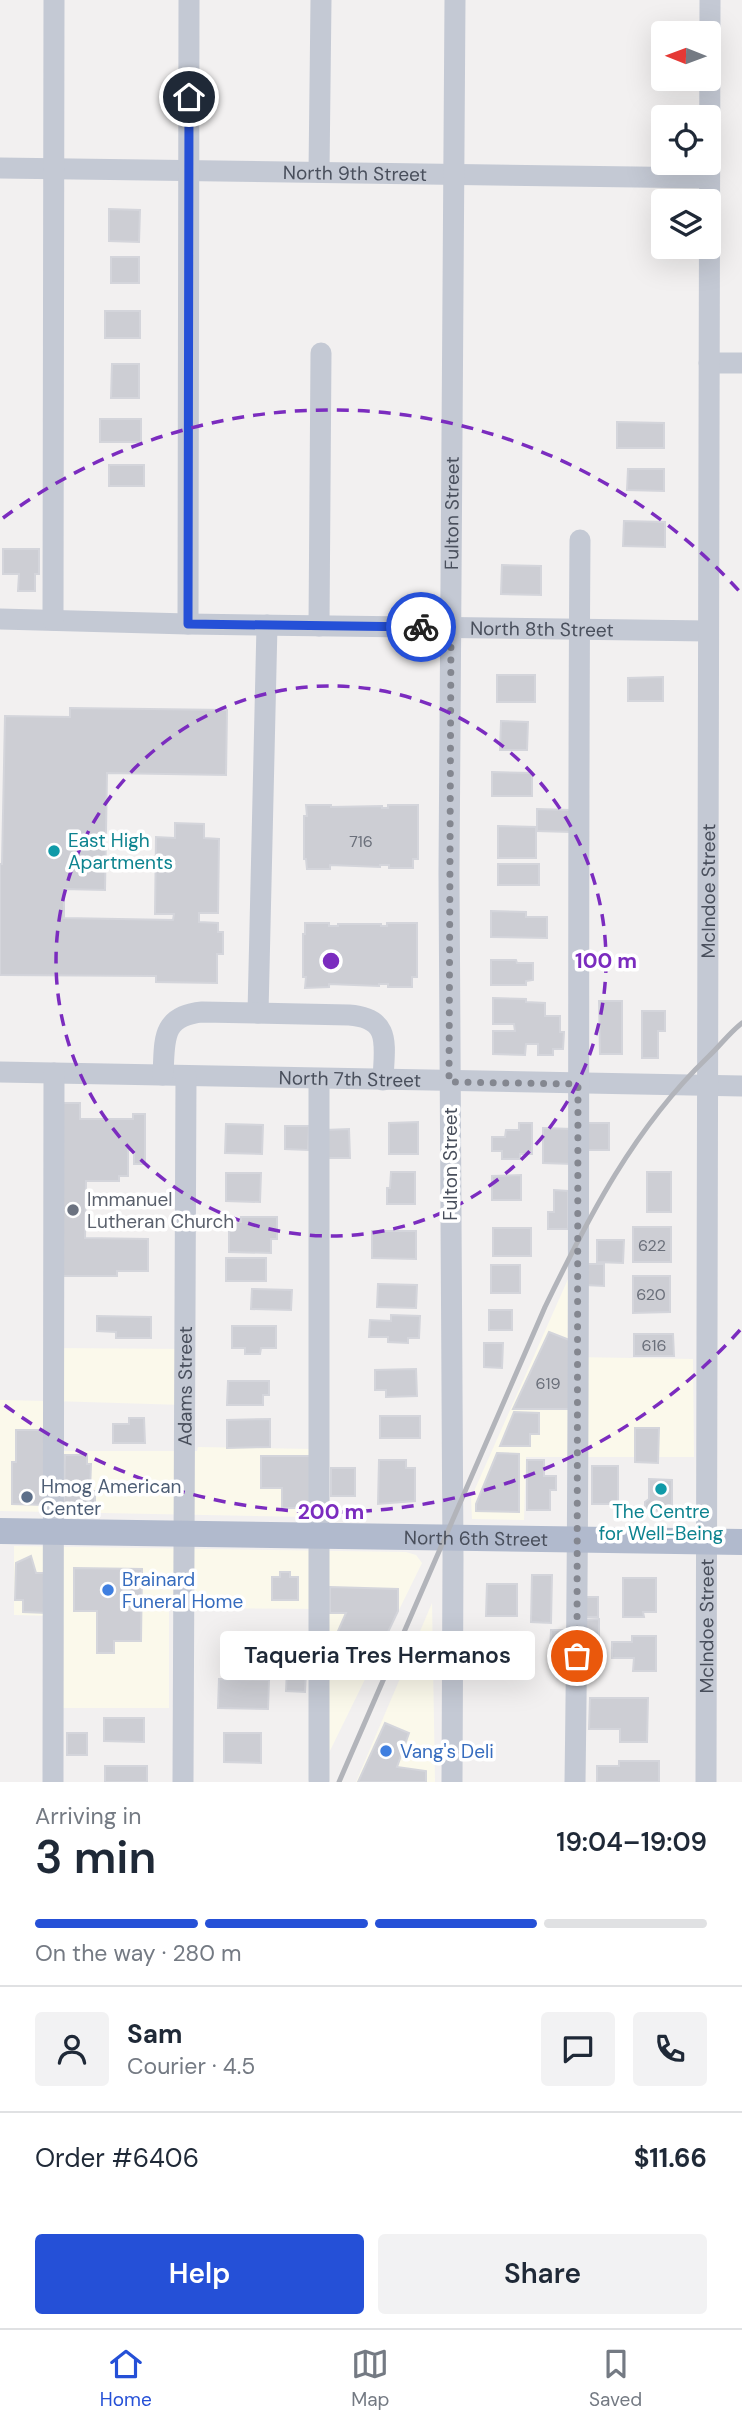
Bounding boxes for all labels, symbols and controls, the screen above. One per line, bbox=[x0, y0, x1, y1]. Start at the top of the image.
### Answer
north arrow bbox=[651, 21, 721, 91]
map controls bbox=[651, 21, 721, 259]
pin bbox=[159, 67, 219, 127]
icon: home bbox=[170, 78, 208, 116]
button: locate bbox=[651, 105, 721, 175]
street label: North 9th Street bbox=[283, 160, 427, 187]
button: layers bbox=[651, 189, 721, 259]
street label: Fulton Street bbox=[439, 456, 465, 570]
courier bbox=[386, 592, 456, 662]
icon: bike bbox=[402, 608, 440, 646]
street label: North 8th Street bbox=[470, 616, 614, 643]
street label: McIndoe Street bbox=[696, 823, 721, 959]
place label: East High Apartments bbox=[68, 828, 173, 875]
house number: 716 bbox=[349, 831, 373, 852]
marker: East High Apartments bbox=[46, 843, 62, 859]
text: 100 m bbox=[575, 947, 637, 975]
centre of rings bbox=[319, 949, 343, 973]
street label: North 7th Street bbox=[279, 1065, 421, 1093]
street label: Fulton Street bbox=[438, 1107, 463, 1221]
place label: Immanuel Lutheran Church bbox=[87, 1187, 234, 1234]
marker: Immanuel Lutheran Church bbox=[65, 1202, 81, 1218]
house number: 622 bbox=[638, 1235, 666, 1256]
house number: 620 bbox=[636, 1284, 666, 1305]
street label: Adams Street bbox=[172, 1326, 198, 1446]
house number: 616 bbox=[641, 1335, 667, 1356]
house number: 619 bbox=[535, 1373, 561, 1394]
place label: Hmog American Center bbox=[41, 1474, 181, 1521]
marker: The Centre for Well-Being bbox=[653, 1481, 669, 1497]
marker: Hmog American Center bbox=[19, 1489, 35, 1505]
text: 200 m bbox=[298, 1498, 364, 1526]
place label: The Centre for Well-Being bbox=[599, 1499, 724, 1546]
street label: North 6th Street bbox=[404, 1525, 548, 1552]
street label: McIndoe Street bbox=[694, 1558, 720, 1694]
place label: Brainard Funeral Home bbox=[122, 1567, 243, 1614]
marker: Brainard Funeral Home bbox=[100, 1582, 116, 1598]
pin bbox=[547, 1626, 607, 1686]
callout: Taqueria Tres Hermanos bbox=[220, 1632, 535, 1680]
icon: bag bbox=[558, 1637, 596, 1675]
text: Taqueria Tres Hermanos bbox=[244, 1640, 511, 1670]
place label: Vang's Deli bbox=[400, 1739, 494, 1764]
marker: Vang's Deli bbox=[378, 1743, 394, 1759]
text: Arriving in bbox=[35, 1801, 141, 1831]
text: 19:04–19:09 bbox=[556, 1825, 707, 1859]
text: 3 min bbox=[35, 1827, 156, 1887]
text: On the way · 280 m bbox=[35, 1938, 242, 1968]
button: person bbox=[35, 2012, 109, 2086]
button: chat bbox=[541, 2012, 615, 2086]
button: phone bbox=[633, 2012, 707, 2086]
text: Sam bbox=[127, 2017, 182, 2051]
text: Courier · 4.5 bbox=[127, 2051, 255, 2081]
text: Order #6406 bbox=[35, 2141, 199, 2175]
text: $11.66 bbox=[634, 2141, 707, 2175]
button: Help bbox=[35, 2234, 364, 2314]
button: Share bbox=[378, 2234, 707, 2314]
tab: Home bbox=[100, 2345, 152, 2412]
tab: Map bbox=[351, 2345, 389, 2412]
tab: Saved bbox=[589, 2345, 642, 2412]

